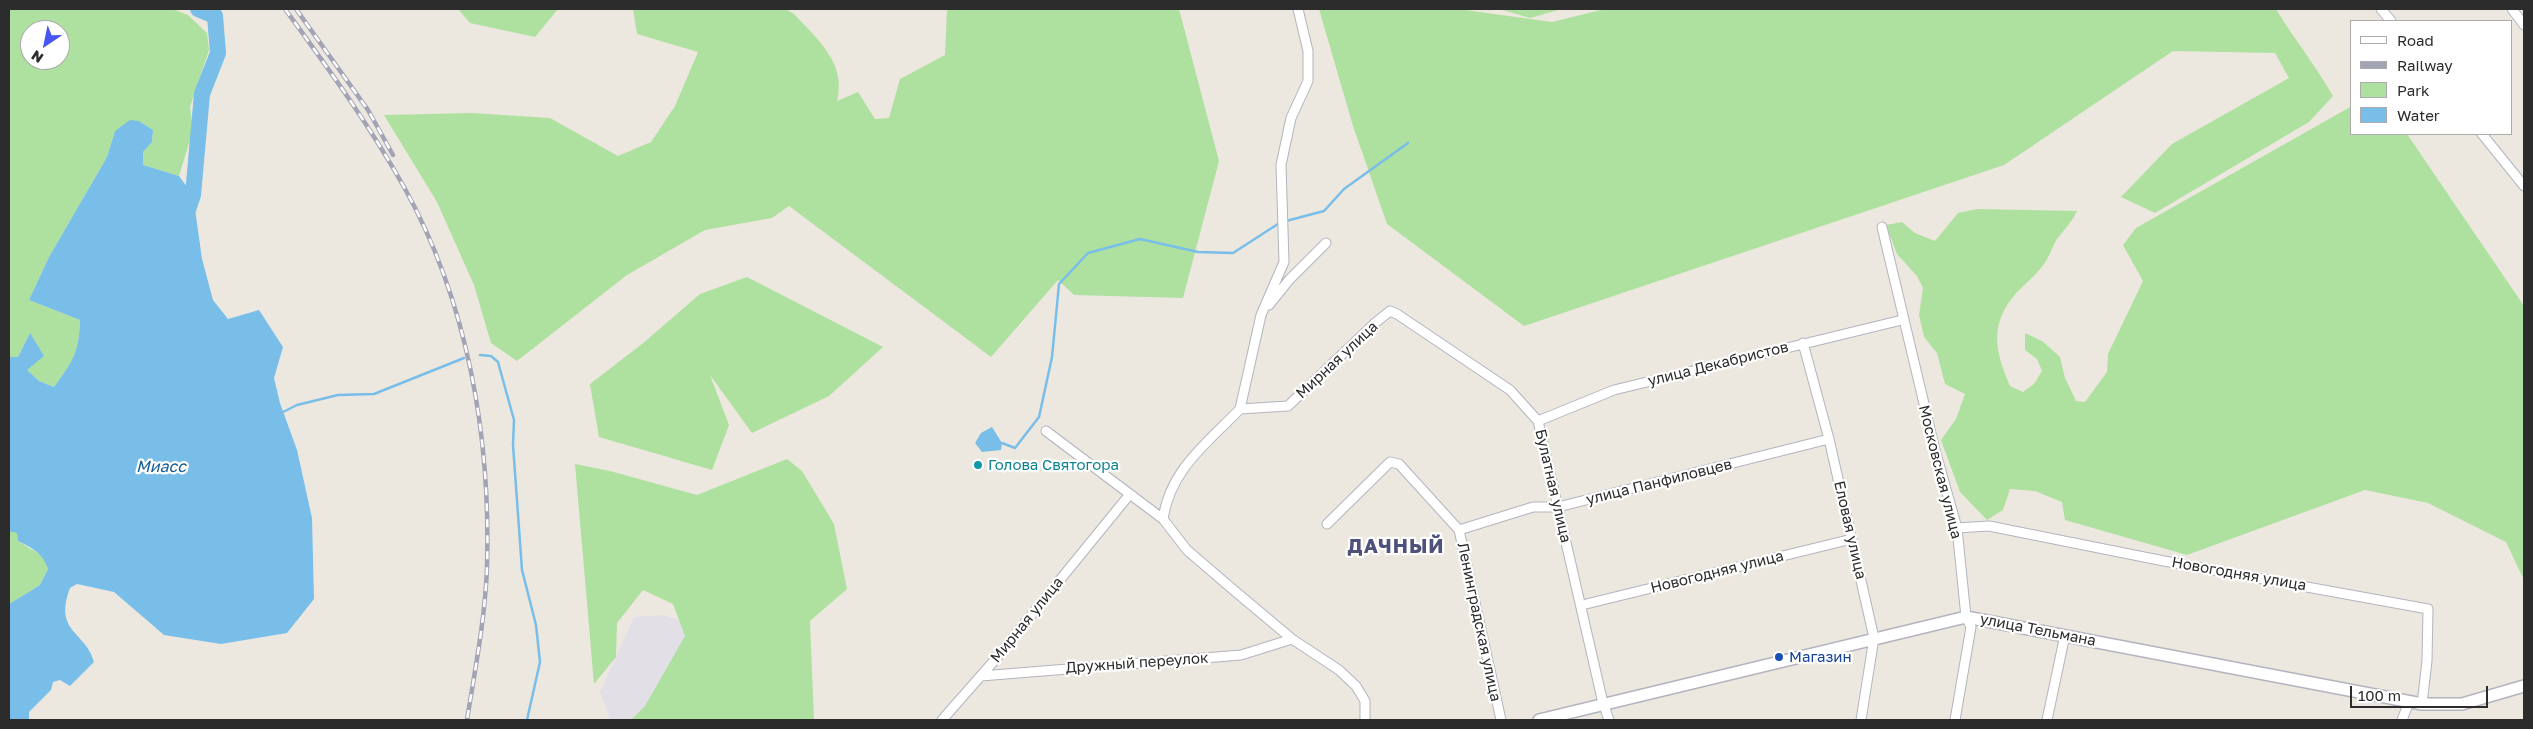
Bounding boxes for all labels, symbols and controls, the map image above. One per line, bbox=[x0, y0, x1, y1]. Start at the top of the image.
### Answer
north arrow bbox=[20, 20, 70, 70]
legend bbox=[2350, 20, 2513, 135]
text: Road bbox=[2397, 31, 2434, 49]
text: N bbox=[28, 47, 46, 67]
text: Railway bbox=[2397, 56, 2453, 74]
text: Park bbox=[2397, 81, 2429, 99]
text: Water bbox=[2397, 106, 2440, 124]
street label: Мирная улица bbox=[1292, 318, 1382, 402]
street label: улица Декабристов bbox=[1646, 338, 1790, 390]
street label: Московская улица bbox=[1915, 403, 1965, 541]
street label: Булатная улица bbox=[1531, 427, 1575, 545]
street label: улица Панфиловцев bbox=[1584, 455, 1734, 509]
place label: Голова Святогора bbox=[988, 456, 1119, 474]
water label: Миасс bbox=[136, 457, 186, 477]
marker: Голова Святогора bbox=[972, 459, 984, 471]
street label: Еловая улица bbox=[1830, 479, 1870, 581]
district label: ДАЧНЫЙ bbox=[1347, 535, 1445, 559]
street label: Ленинградская улица bbox=[1453, 541, 1505, 703]
street label: Новогодняя улица bbox=[1649, 547, 1785, 597]
street label: Новогодняя улица bbox=[2170, 553, 2308, 595]
street label: Мирная улица bbox=[987, 573, 1067, 667]
street label: улица Тельмана bbox=[1978, 610, 2098, 650]
place label: Магазин bbox=[1789, 648, 1852, 666]
street label: Дружный переулок bbox=[1065, 649, 1209, 677]
marker: Магазин bbox=[1773, 651, 1785, 663]
scale bar bbox=[2353, 676, 2490, 708]
text: 100 m bbox=[2358, 686, 2401, 704]

